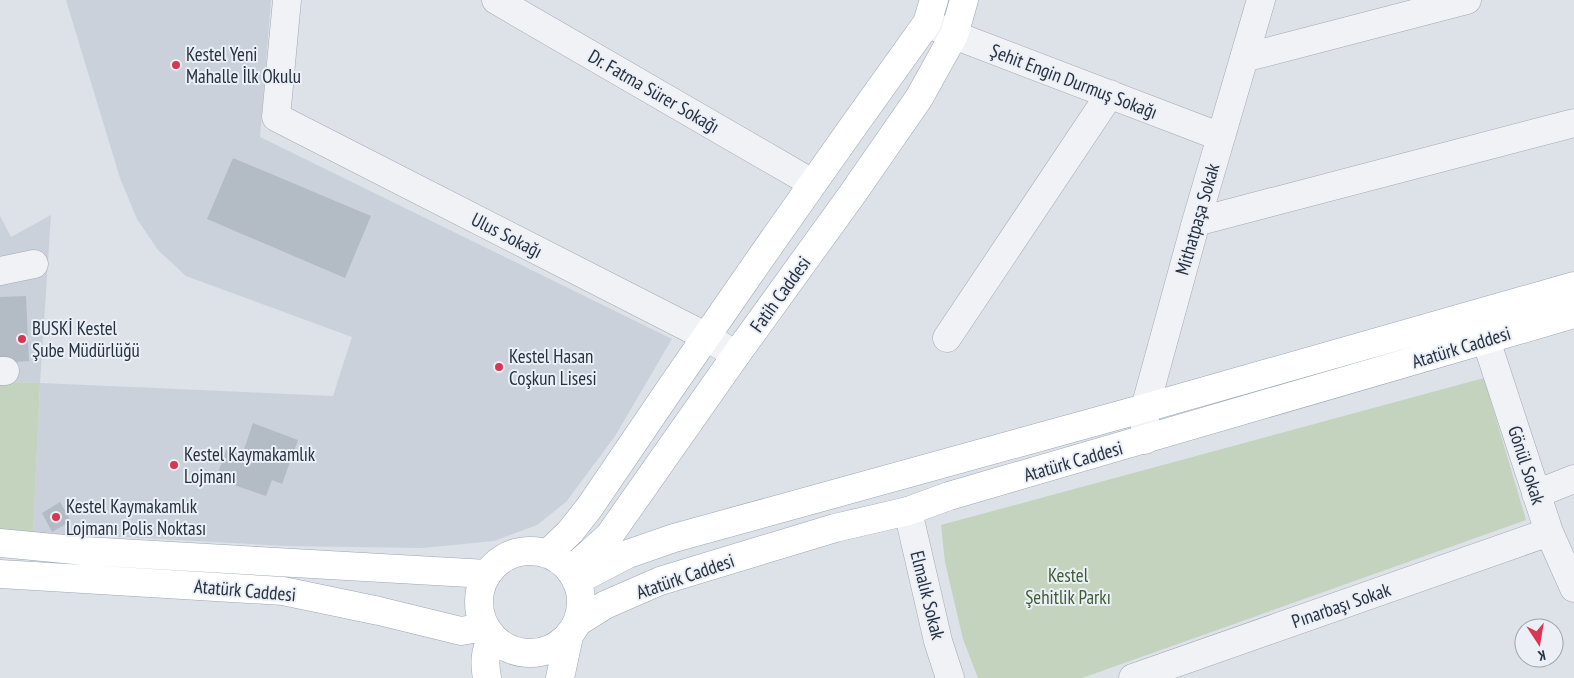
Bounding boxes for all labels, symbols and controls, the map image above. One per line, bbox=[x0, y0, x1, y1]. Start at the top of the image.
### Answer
street label: Şehit Engin Durmuş Sokağı bbox=[987, 38, 1161, 124]
place label: Kestel Yeni Mahalle İlk Okulu bbox=[186, 42, 301, 88]
street label: Dr. Fatma Sürer Sokağı bbox=[584, 44, 724, 138]
marker: Kestel Yeni Mahalle İlk Okulu bbox=[170, 59, 182, 71]
street label: Mithatpaşa Sokak bbox=[1170, 160, 1225, 278]
street label: Ulus Sokağı bbox=[467, 207, 547, 263]
street label: Fatih Caddesi bbox=[744, 251, 816, 337]
place label: BUSKİ Kestel Şube Müdürlüğü bbox=[32, 316, 140, 362]
street label: Atatürk Caddesi bbox=[1409, 321, 1513, 373]
marker: BUSKİ Kestel Şube Müdürlüğü bbox=[16, 333, 28, 345]
place label: Kestel Hasan Coşkun Lisesi bbox=[509, 344, 597, 390]
marker: Kestel Hasan Coşkun Lisesi bbox=[493, 361, 505, 373]
street label: Gönül Sokak bbox=[1503, 423, 1551, 508]
street label: Atatürk Caddesi bbox=[1021, 435, 1125, 487]
place label: Kestel Kaymakamlık Lojmanı bbox=[184, 442, 316, 488]
marker: Kestel Kaymakamlık Lojmanı bbox=[168, 459, 180, 471]
place label: Kestel Kaymakamlık Lojmanı Polis Noktası bbox=[66, 494, 206, 540]
marker: Kestel Kaymakamlık Lojmanı Polis Noktası bbox=[50, 511, 62, 523]
street label: Atatürk Caddesi bbox=[633, 548, 737, 604]
street label: Elmalık Sokak bbox=[905, 548, 951, 643]
park label: Kestel Şehitlik Parkı bbox=[1025, 563, 1111, 609]
street label: Atatürk Caddesi bbox=[193, 574, 297, 606]
street label: Pınarbaşı Sokak bbox=[1288, 577, 1394, 633]
north arrow bbox=[1514, 618, 1564, 668]
text: K bbox=[1536, 646, 1547, 665]

